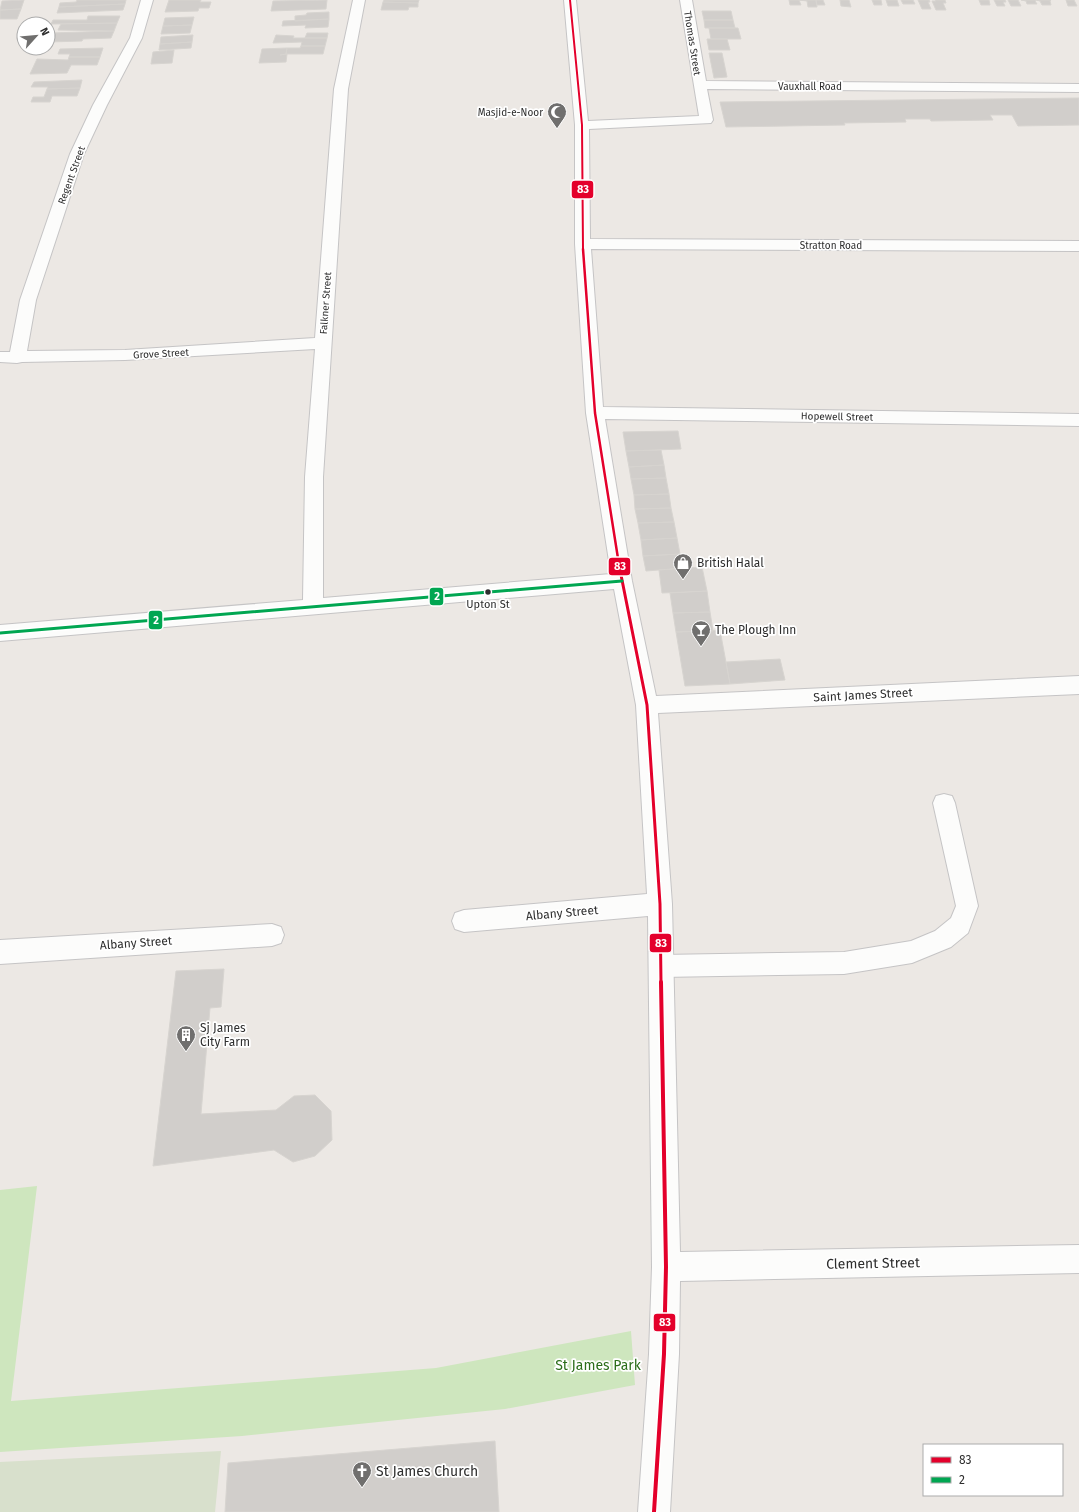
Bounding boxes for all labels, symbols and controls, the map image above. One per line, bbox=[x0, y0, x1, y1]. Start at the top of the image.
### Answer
street label: Thomas Street bbox=[681, 10, 703, 77]
north arrow bbox=[16, 16, 56, 56]
text: N bbox=[37, 25, 52, 38]
street label: Vauxhall Road bbox=[778, 81, 842, 93]
mosque icon: Masjid-e-Noor bbox=[546, 101, 568, 129]
place label: Masjid-e-Noor bbox=[478, 107, 543, 119]
street label: Regent Street bbox=[56, 144, 88, 206]
line badge: 83 bbox=[571, 180, 594, 199]
text: 83 bbox=[577, 183, 589, 196]
street label: Stratton Road bbox=[800, 240, 862, 252]
street label: Falkner Street bbox=[318, 271, 334, 335]
street label: Grove Street bbox=[133, 347, 190, 361]
street label: Hopewell Street bbox=[801, 410, 874, 424]
shop icon: British Halal bbox=[672, 552, 694, 580]
place label: British Halal bbox=[697, 556, 764, 570]
line badge: 83 bbox=[608, 557, 631, 576]
text: 83 bbox=[614, 560, 626, 573]
line badge: 2 bbox=[429, 587, 444, 606]
marker: Upton St bbox=[483, 587, 493, 597]
text: 2 bbox=[434, 590, 440, 603]
place label: Upton St bbox=[466, 598, 510, 611]
line badge: 2 bbox=[148, 610, 163, 630]
text: 2 bbox=[153, 614, 159, 627]
bar icon: The Plough Inn bbox=[690, 619, 712, 647]
place label: The Plough Inn bbox=[715, 623, 796, 637]
street label: Saint James Street bbox=[813, 685, 914, 705]
street label: Albany Street bbox=[525, 903, 599, 923]
street label: Albany Street bbox=[99, 933, 173, 953]
line badge: 83 bbox=[649, 933, 672, 953]
text: 83 bbox=[655, 937, 667, 950]
place label: Sj James City Farm bbox=[200, 1021, 250, 1049]
building icon: Sj James City Farm bbox=[175, 1024, 197, 1052]
street label: Clement Street bbox=[826, 1254, 921, 1273]
line badge: 83 bbox=[653, 1313, 676, 1332]
text: 83 bbox=[659, 1316, 671, 1329]
park label: St James Park bbox=[555, 1357, 642, 1374]
legend bbox=[923, 1444, 1063, 1496]
text: 83 bbox=[959, 1453, 972, 1467]
church icon: St James Church bbox=[351, 1460, 373, 1488]
place label: St James Church bbox=[376, 1463, 478, 1480]
text: 2 bbox=[959, 1473, 965, 1487]

